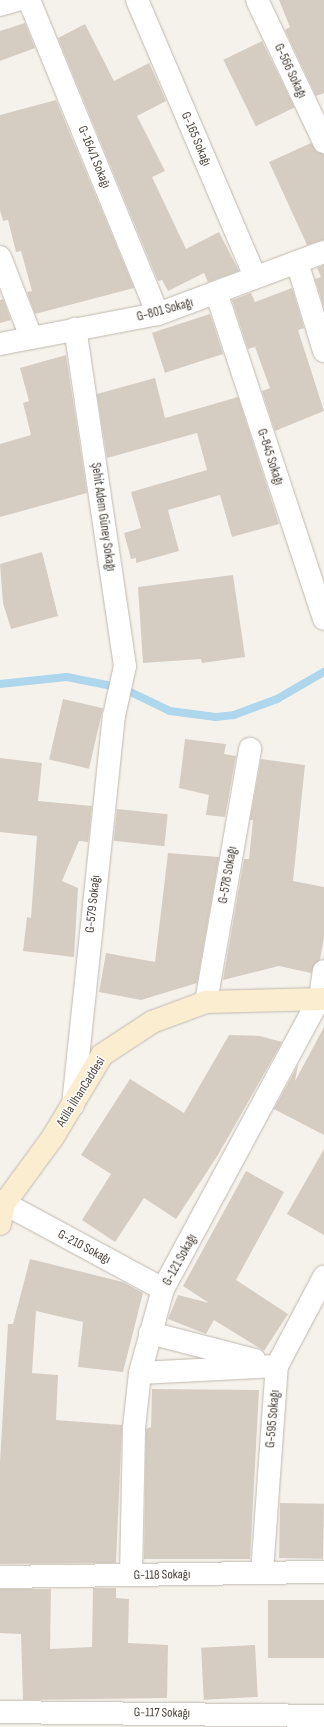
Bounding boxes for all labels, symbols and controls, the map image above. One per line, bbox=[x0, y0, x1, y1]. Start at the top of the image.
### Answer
street label: G-566 Sokağı bbox=[271, 41, 309, 101]
street label: G-165 Sokağı bbox=[178, 110, 214, 168]
street label: G-164/1 Sokağı bbox=[74, 123, 114, 191]
street label: G-801 Sokağı bbox=[135, 295, 195, 325]
street label: G-845 Sokağı bbox=[254, 427, 286, 487]
street label: Şehit Adem Güney Sokağı bbox=[88, 462, 118, 572]
street label: G-578 Sokağı bbox=[215, 845, 241, 905]
street label: G-579 Sokağı bbox=[82, 874, 104, 934]
street label: Atilla İlhanCaddesi bbox=[53, 1054, 109, 1130]
street label: G-210 Sokağı bbox=[55, 1227, 113, 1267]
street label: G-121 Sokağı bbox=[159, 1231, 201, 1289]
street label: G-595 Sokağı bbox=[263, 1389, 283, 1449]
street label: G-118 Sokağı bbox=[134, 1567, 190, 1583]
street label: G-117 Sokağı bbox=[134, 1705, 190, 1721]

